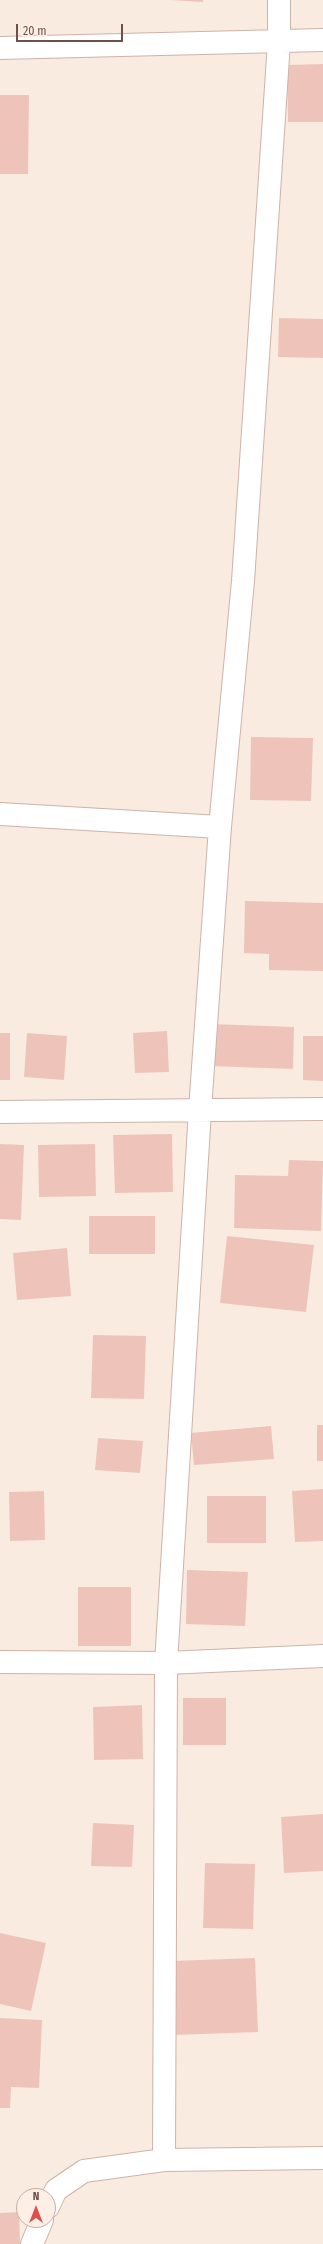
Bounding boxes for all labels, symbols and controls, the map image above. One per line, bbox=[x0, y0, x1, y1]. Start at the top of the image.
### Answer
scale bar bbox=[18, 16, 125, 42]
text: 20 m bbox=[23, 24, 47, 38]
north arrow bbox=[16, 2188, 56, 2228]
text: N bbox=[33, 2190, 39, 2203]

